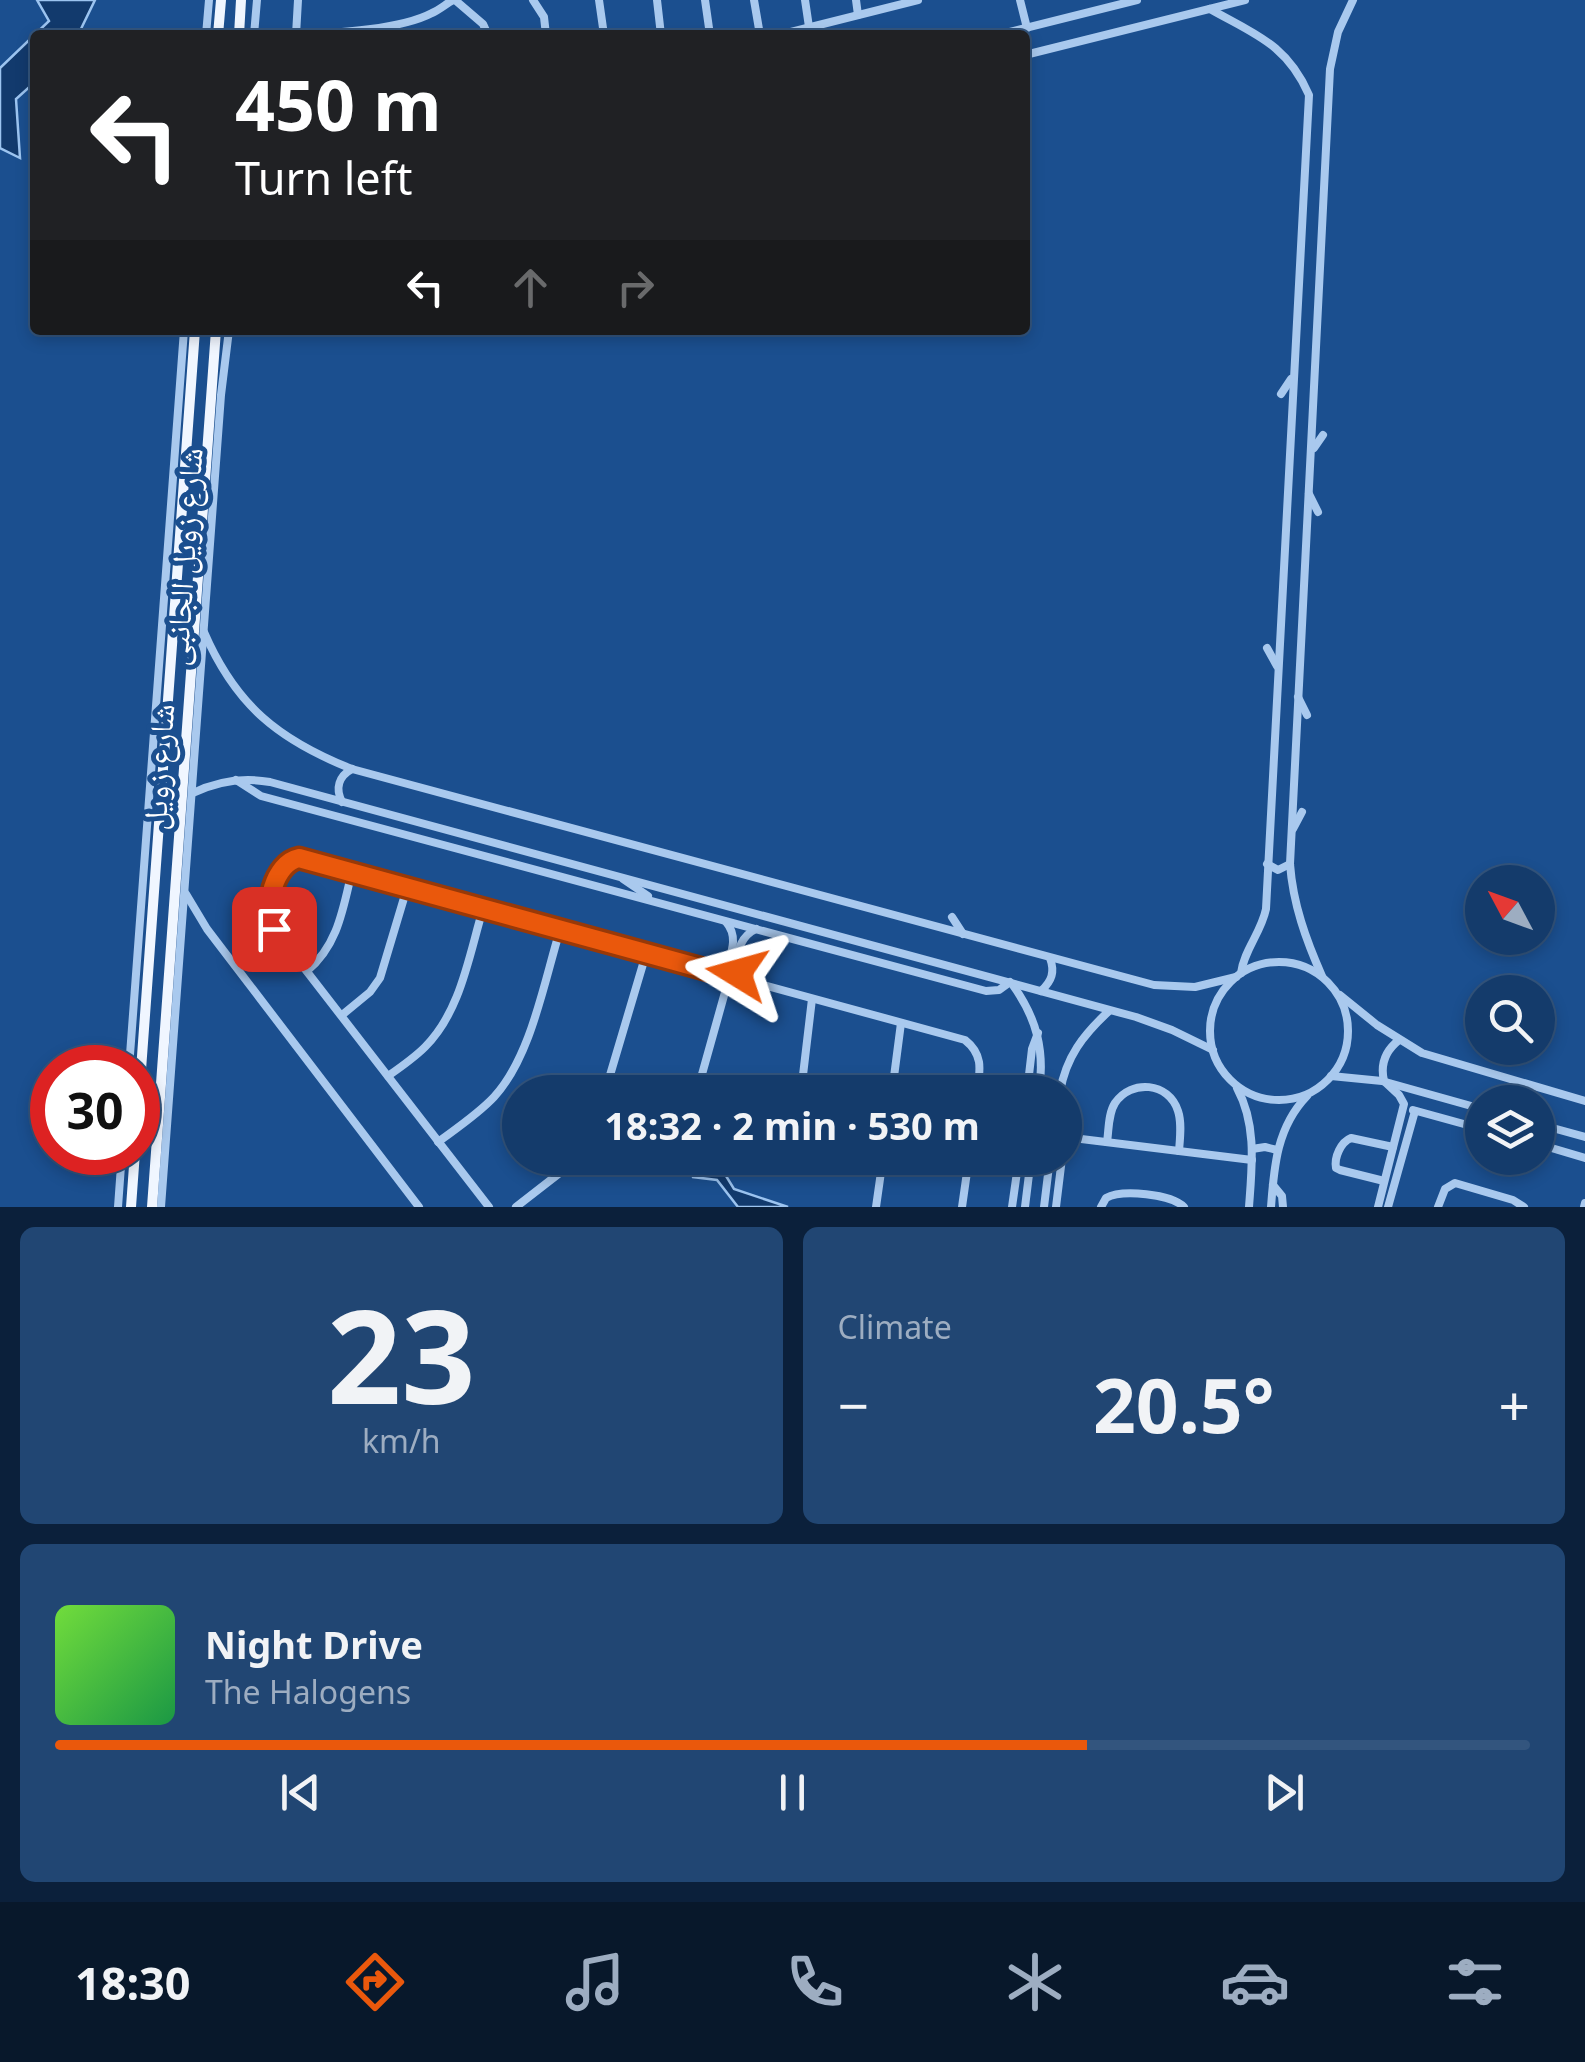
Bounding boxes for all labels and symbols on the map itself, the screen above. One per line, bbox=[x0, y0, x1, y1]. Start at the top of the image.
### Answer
street label: شارع زويل الجانبى bbox=[153, 446, 212, 667]
street label: شارع زويل bbox=[132, 702, 183, 831]
north arrow bbox=[1465, 865, 1555, 955]
pin bbox=[232, 887, 317, 972]
position arrow bbox=[685, 921, 789, 1025]
speed limit sign: 30 bbox=[30, 1045, 160, 1175]

